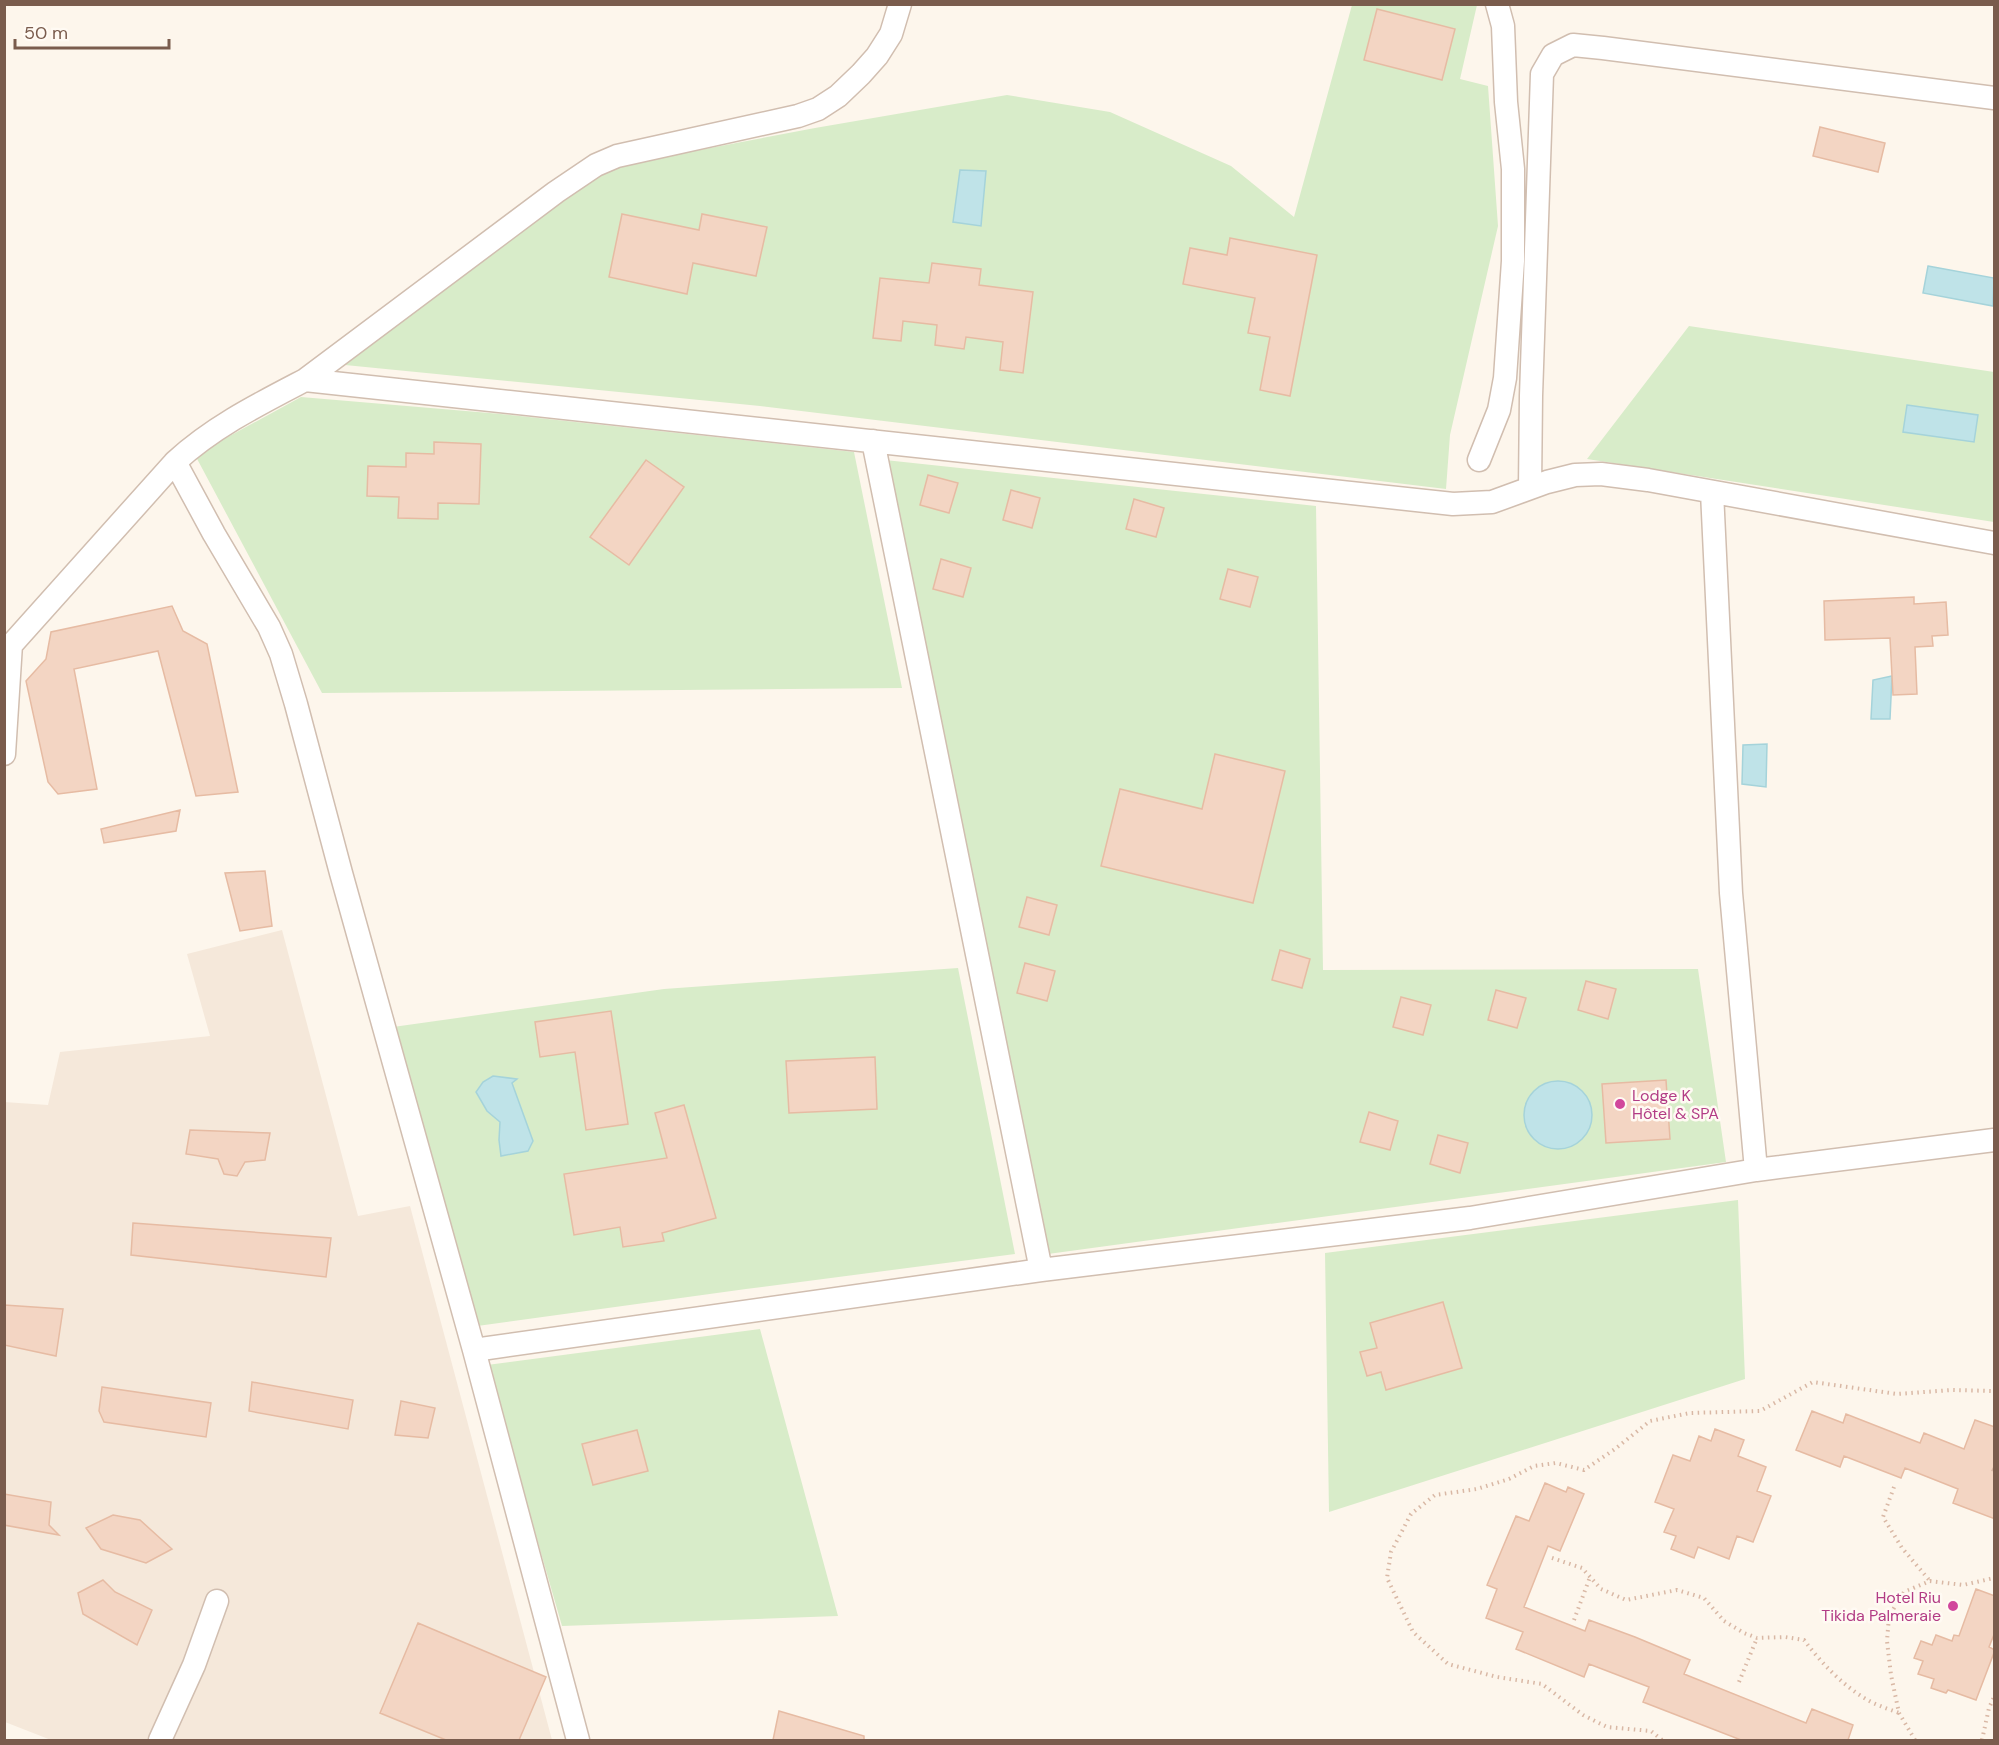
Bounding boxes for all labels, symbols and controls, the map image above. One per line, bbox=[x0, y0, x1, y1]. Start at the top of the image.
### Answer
scale bar bbox=[15, 12, 170, 50]
text: 50 m bbox=[24, 21, 68, 45]
place label: Lodge K Hôtel & SPA bbox=[1632, 1085, 1719, 1124]
marker: Lodge K Hôtel & SPA bbox=[1613, 1097, 1627, 1111]
place label: Hotel Riu Tikida Palmeraie bbox=[1821, 1587, 1941, 1626]
marker: Hotel Riu Tikida Palmeraie bbox=[1946, 1599, 1960, 1613]

